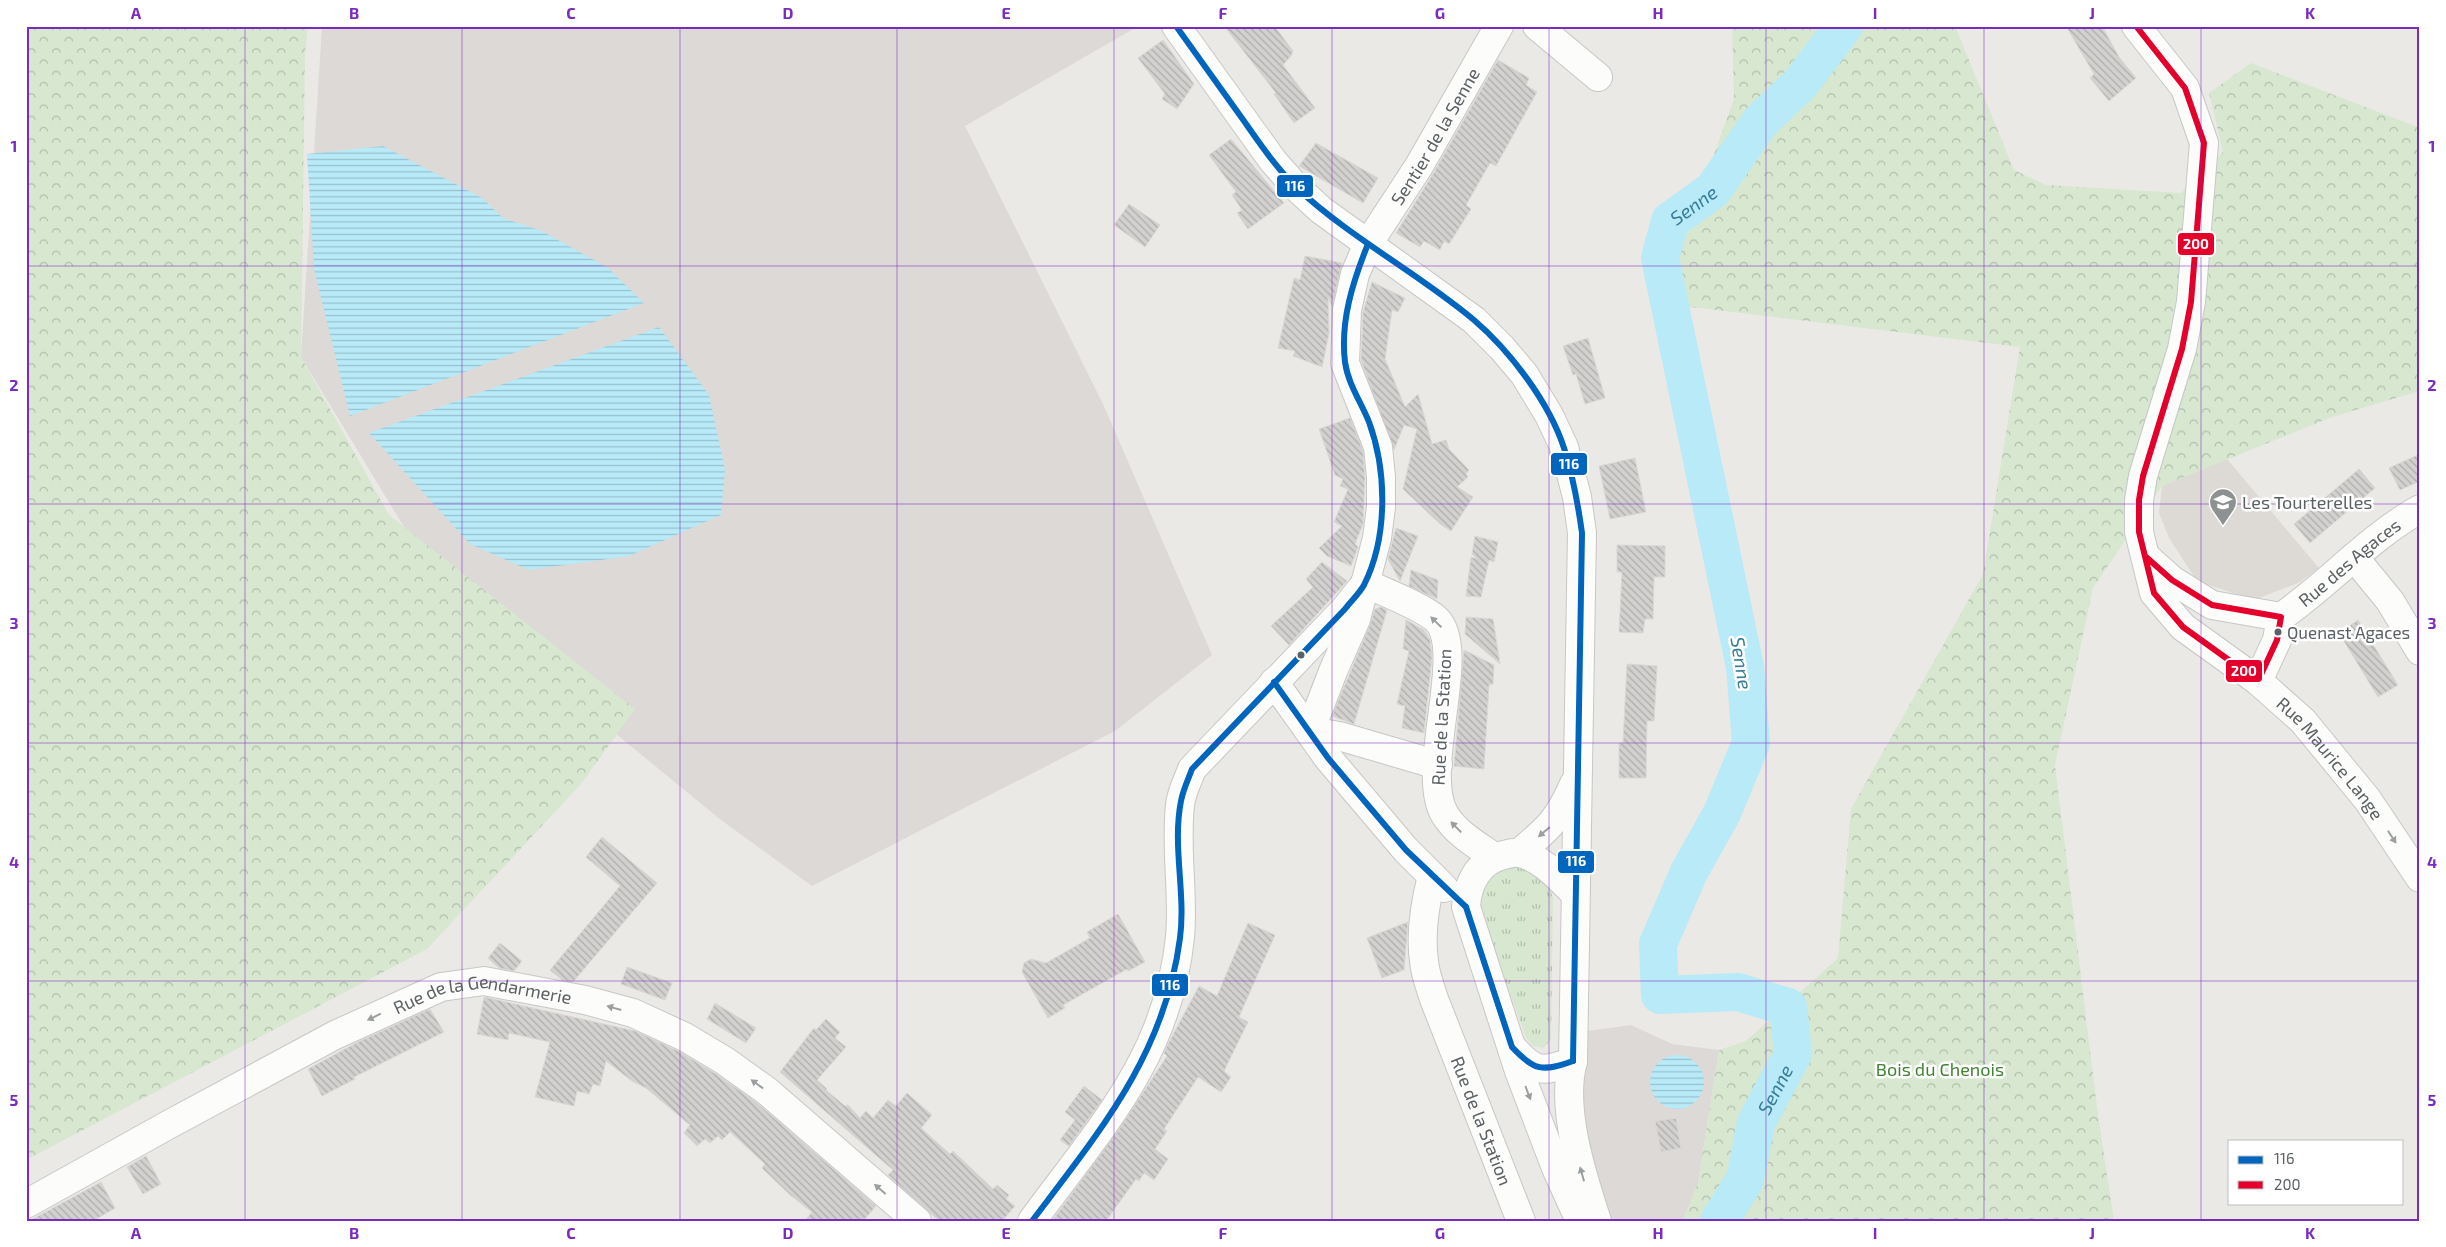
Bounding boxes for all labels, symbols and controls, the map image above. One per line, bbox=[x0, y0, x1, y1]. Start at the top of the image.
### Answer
text: A bbox=[131, 3, 142, 22]
text: B bbox=[349, 3, 359, 22]
text: C bbox=[566, 3, 576, 22]
text: D bbox=[783, 3, 794, 22]
text: E bbox=[1001, 3, 1011, 22]
text: F bbox=[1219, 3, 1228, 22]
text: G bbox=[1435, 3, 1445, 22]
text: H bbox=[1652, 3, 1664, 22]
text: I bbox=[1873, 3, 1877, 22]
text: J bbox=[2089, 3, 2095, 22]
text: K bbox=[2305, 3, 2316, 22]
street label: Sentier de la Senne bbox=[1386, 64, 1484, 209]
text: 1 bbox=[11, 136, 17, 155]
text: 1 bbox=[2429, 136, 2435, 155]
line badge: 116 bbox=[1276, 174, 1314, 198]
text: 116 bbox=[1285, 177, 1305, 194]
water label: Senne bbox=[1665, 180, 1721, 229]
line badge: 200 bbox=[2177, 232, 2215, 256]
text: 200 bbox=[2183, 235, 2209, 252]
text: 2 bbox=[9, 375, 19, 394]
text: 2 bbox=[2427, 375, 2437, 394]
line badge: 116 bbox=[1550, 452, 1588, 476]
text: 116 bbox=[1559, 455, 1579, 472]
school or university icon: Les Tourterelles bbox=[2208, 487, 2238, 526]
place label: Les Tourterelles bbox=[2242, 491, 2372, 513]
street label: Rue des Agaces bbox=[2294, 513, 2405, 611]
text: 3 bbox=[9, 613, 19, 632]
text: 3 bbox=[2427, 613, 2437, 632]
one-way arrow bbox=[1430, 616, 1442, 628]
place label: Quenast Agaces bbox=[2287, 622, 2410, 643]
marker: Quenast Agaces bbox=[2273, 627, 2283, 637]
water label: Senne bbox=[1726, 635, 1758, 691]
street label: Rue de la Station bbox=[1426, 648, 1456, 786]
unlabelled marker bbox=[1296, 650, 1306, 660]
line badge: 200 bbox=[2225, 659, 2263, 683]
text: 200 bbox=[2231, 662, 2257, 679]
street label: Rue Maurice Lange bbox=[2272, 692, 2389, 824]
one-way arrow bbox=[1450, 822, 1462, 834]
one-way arrow bbox=[1538, 826, 1551, 837]
one-way arrow bbox=[2387, 830, 2397, 843]
line badge: 116 bbox=[1557, 850, 1595, 874]
text: 4 bbox=[9, 852, 19, 871]
text: 116 bbox=[1566, 852, 1586, 869]
text: 4 bbox=[2427, 852, 2437, 871]
street label: Rue de la Gendarmerie bbox=[389, 970, 574, 1018]
line badge: 116 bbox=[1151, 973, 1189, 997]
text: 116 bbox=[1160, 976, 1180, 993]
one-way arrow bbox=[606, 1003, 621, 1011]
one-way arrow bbox=[366, 1012, 381, 1021]
street label: Rue de la Station bbox=[1446, 1053, 1517, 1189]
park label: Bois du Chenois bbox=[1876, 1058, 2004, 1080]
water label: Senne bbox=[1751, 1060, 1797, 1118]
one-way arrow bbox=[750, 1079, 764, 1089]
one-way arrow bbox=[1524, 1086, 1532, 1100]
text: 5 bbox=[10, 1090, 19, 1109]
text: 5 bbox=[2428, 1090, 2437, 1109]
legend bbox=[2228, 1140, 2404, 1204]
text: 116 bbox=[2274, 1149, 2295, 1167]
one-way arrow bbox=[1578, 1167, 1586, 1182]
text: 200 bbox=[2274, 1175, 2301, 1193]
one-way arrow bbox=[875, 1183, 887, 1195]
text: A bbox=[131, 1223, 142, 1242]
text: B bbox=[349, 1223, 359, 1242]
text: C bbox=[566, 1223, 576, 1242]
text: D bbox=[783, 1223, 794, 1242]
text: E bbox=[1001, 1223, 1011, 1242]
text: F bbox=[1219, 1223, 1228, 1242]
text: G bbox=[1435, 1223, 1445, 1242]
text: H bbox=[1652, 1223, 1664, 1242]
text: I bbox=[1873, 1223, 1877, 1242]
text: J bbox=[2089, 1223, 2095, 1242]
text: K bbox=[2305, 1223, 2316, 1242]

